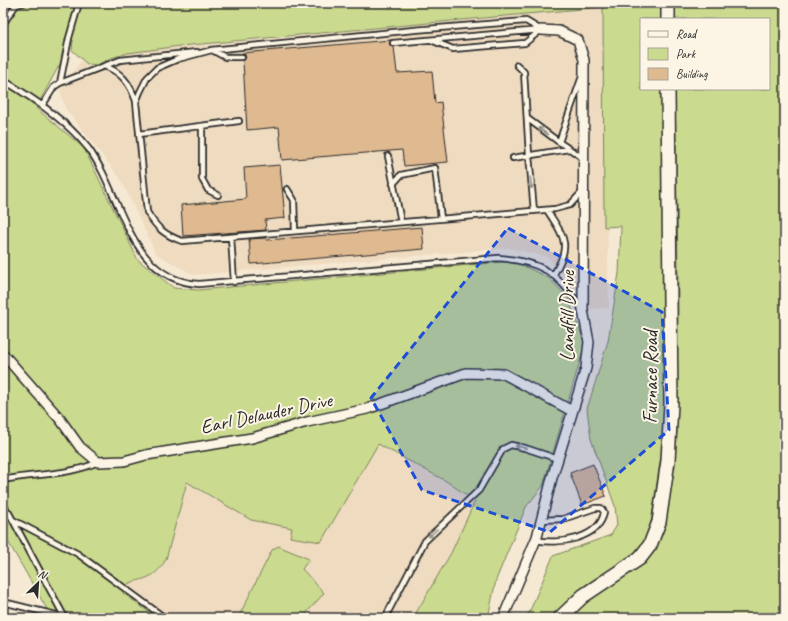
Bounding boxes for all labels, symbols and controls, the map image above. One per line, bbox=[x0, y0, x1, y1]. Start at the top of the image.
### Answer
legend bbox=[640, 18, 770, 90]
text: Road bbox=[676, 26, 698, 42]
text: Park bbox=[676, 46, 697, 62]
text: Building bbox=[676, 66, 708, 82]
one-way arrow bbox=[538, 126, 549, 135]
one-way arrow bbox=[527, 176, 535, 189]
street label: Landfill Drive bbox=[555, 269, 580, 361]
street label: Furnace Road bbox=[638, 327, 663, 423]
street label: Earl Delauder Drive bbox=[198, 387, 336, 440]
one-way arrow bbox=[515, 443, 528, 451]
one-way arrow bbox=[428, 529, 438, 538]
north arrow bbox=[18, 563, 58, 603]
text: N bbox=[36, 566, 50, 583]

